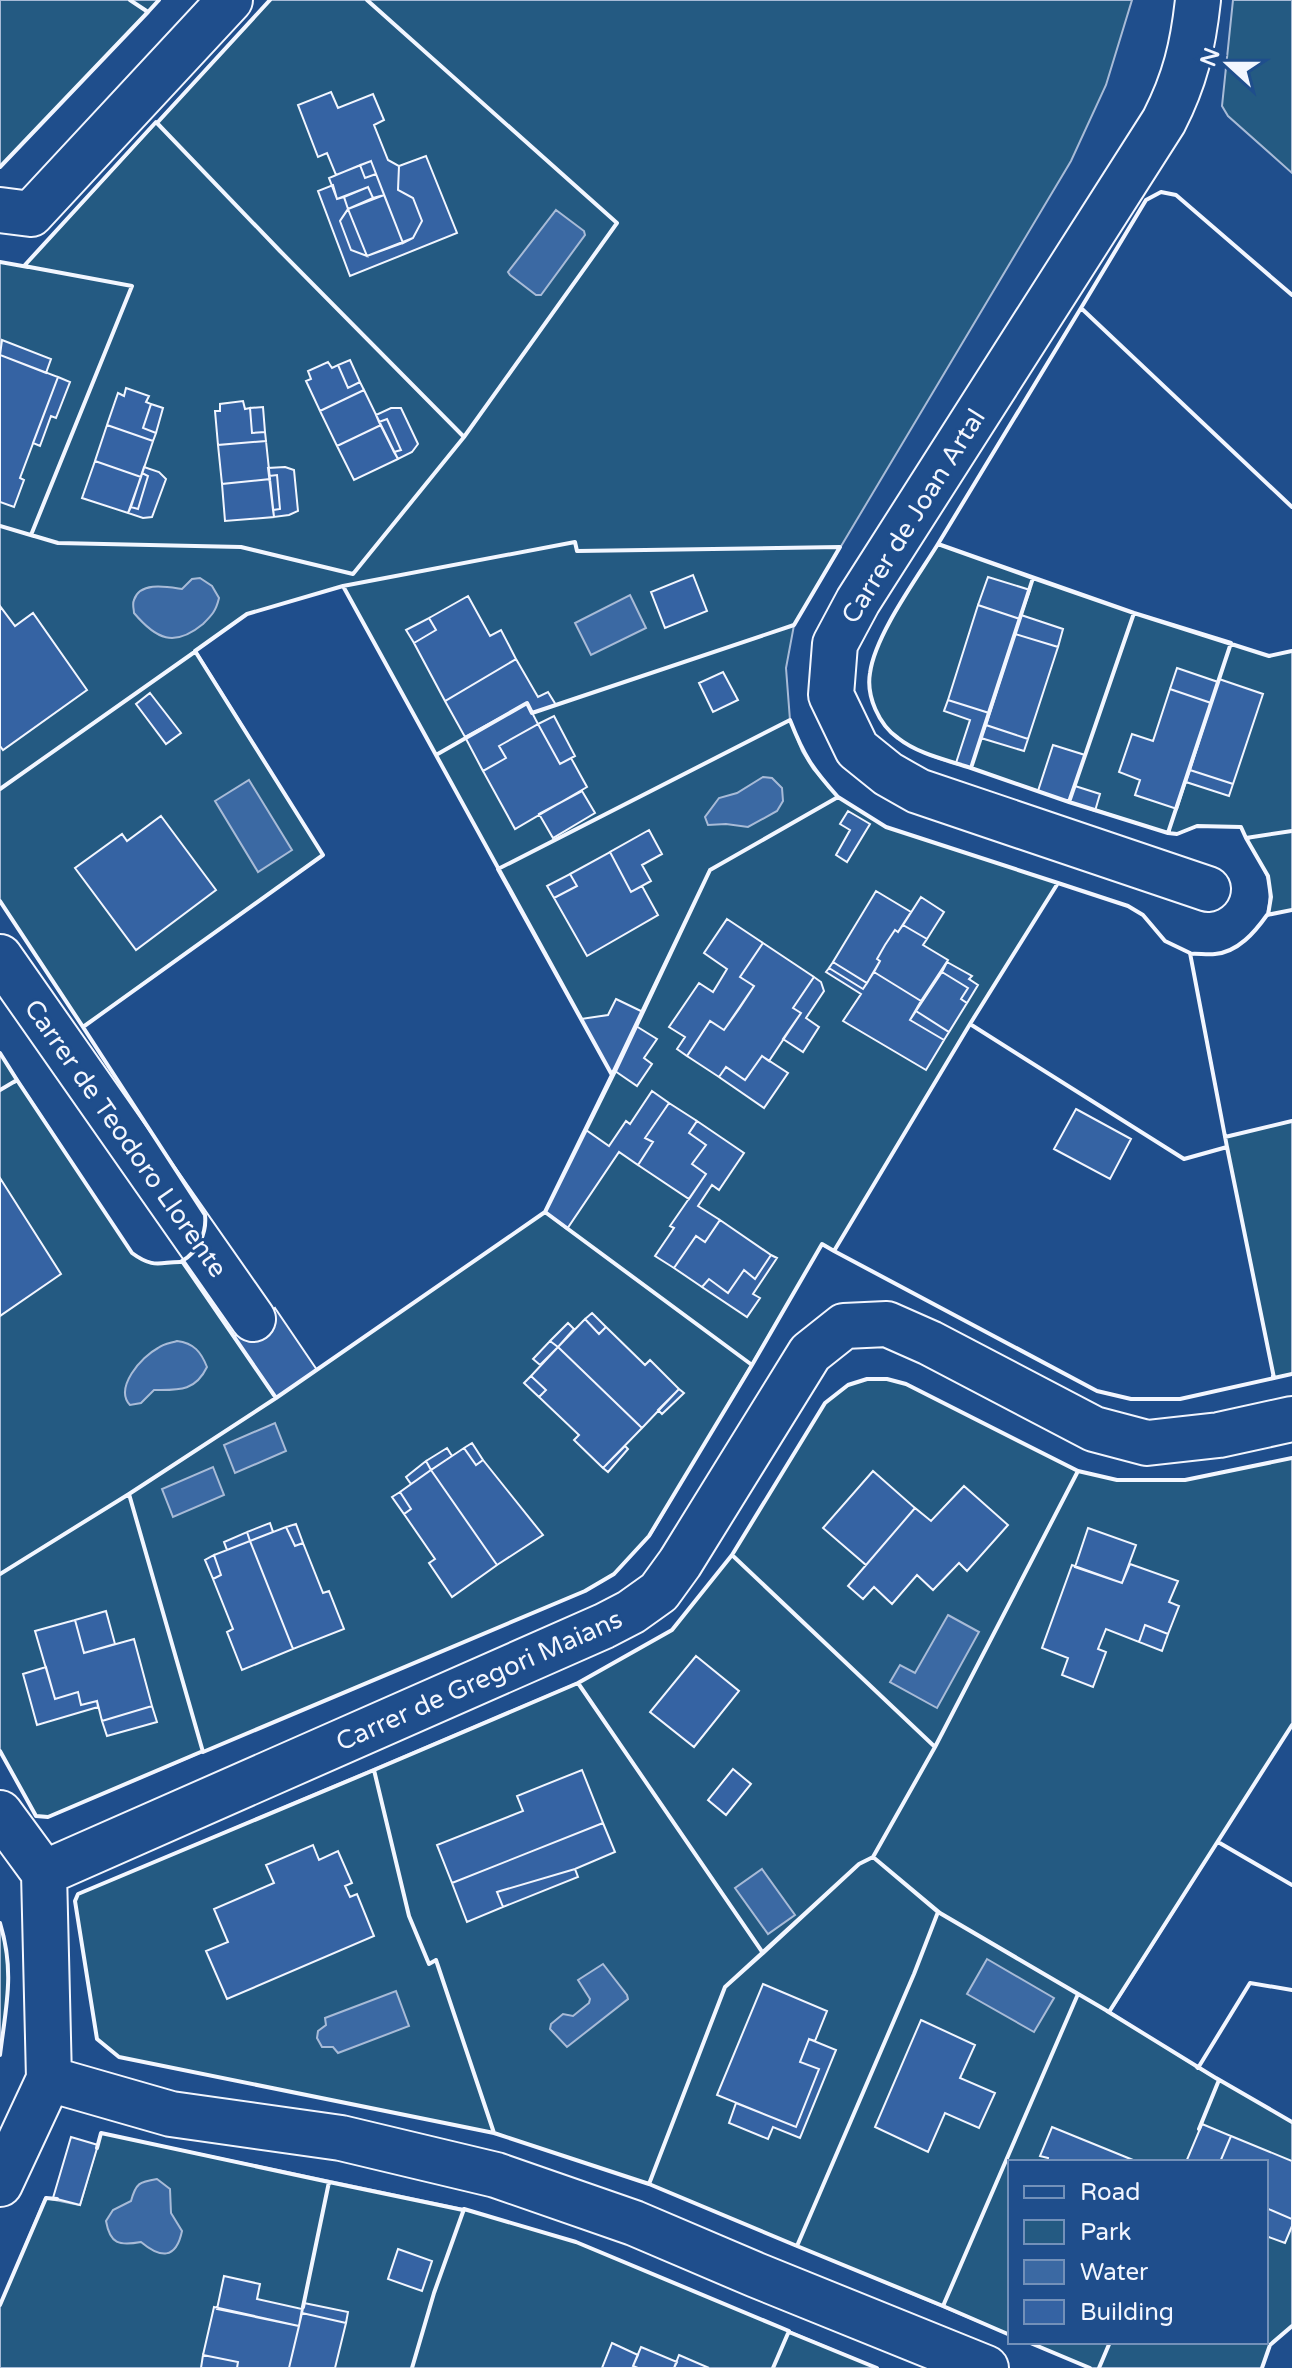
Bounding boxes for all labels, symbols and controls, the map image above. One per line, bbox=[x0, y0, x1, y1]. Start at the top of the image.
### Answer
north arrow bbox=[1188, 24, 1268, 104]
text: N bbox=[1195, 44, 1226, 70]
street label: Carrer de Joan Artal bbox=[835, 403, 992, 629]
street label: Carrer de Teodoro Llorente bbox=[18, 993, 234, 1283]
street label: Carrer de Gregori Maians bbox=[331, 1603, 627, 1758]
legend bbox=[1008, 2160, 1268, 2344]
text: Road bbox=[1080, 2178, 1140, 2207]
text: Park bbox=[1080, 2218, 1131, 2247]
text: Water bbox=[1080, 2258, 1149, 2287]
text: Building bbox=[1080, 2298, 1174, 2327]

